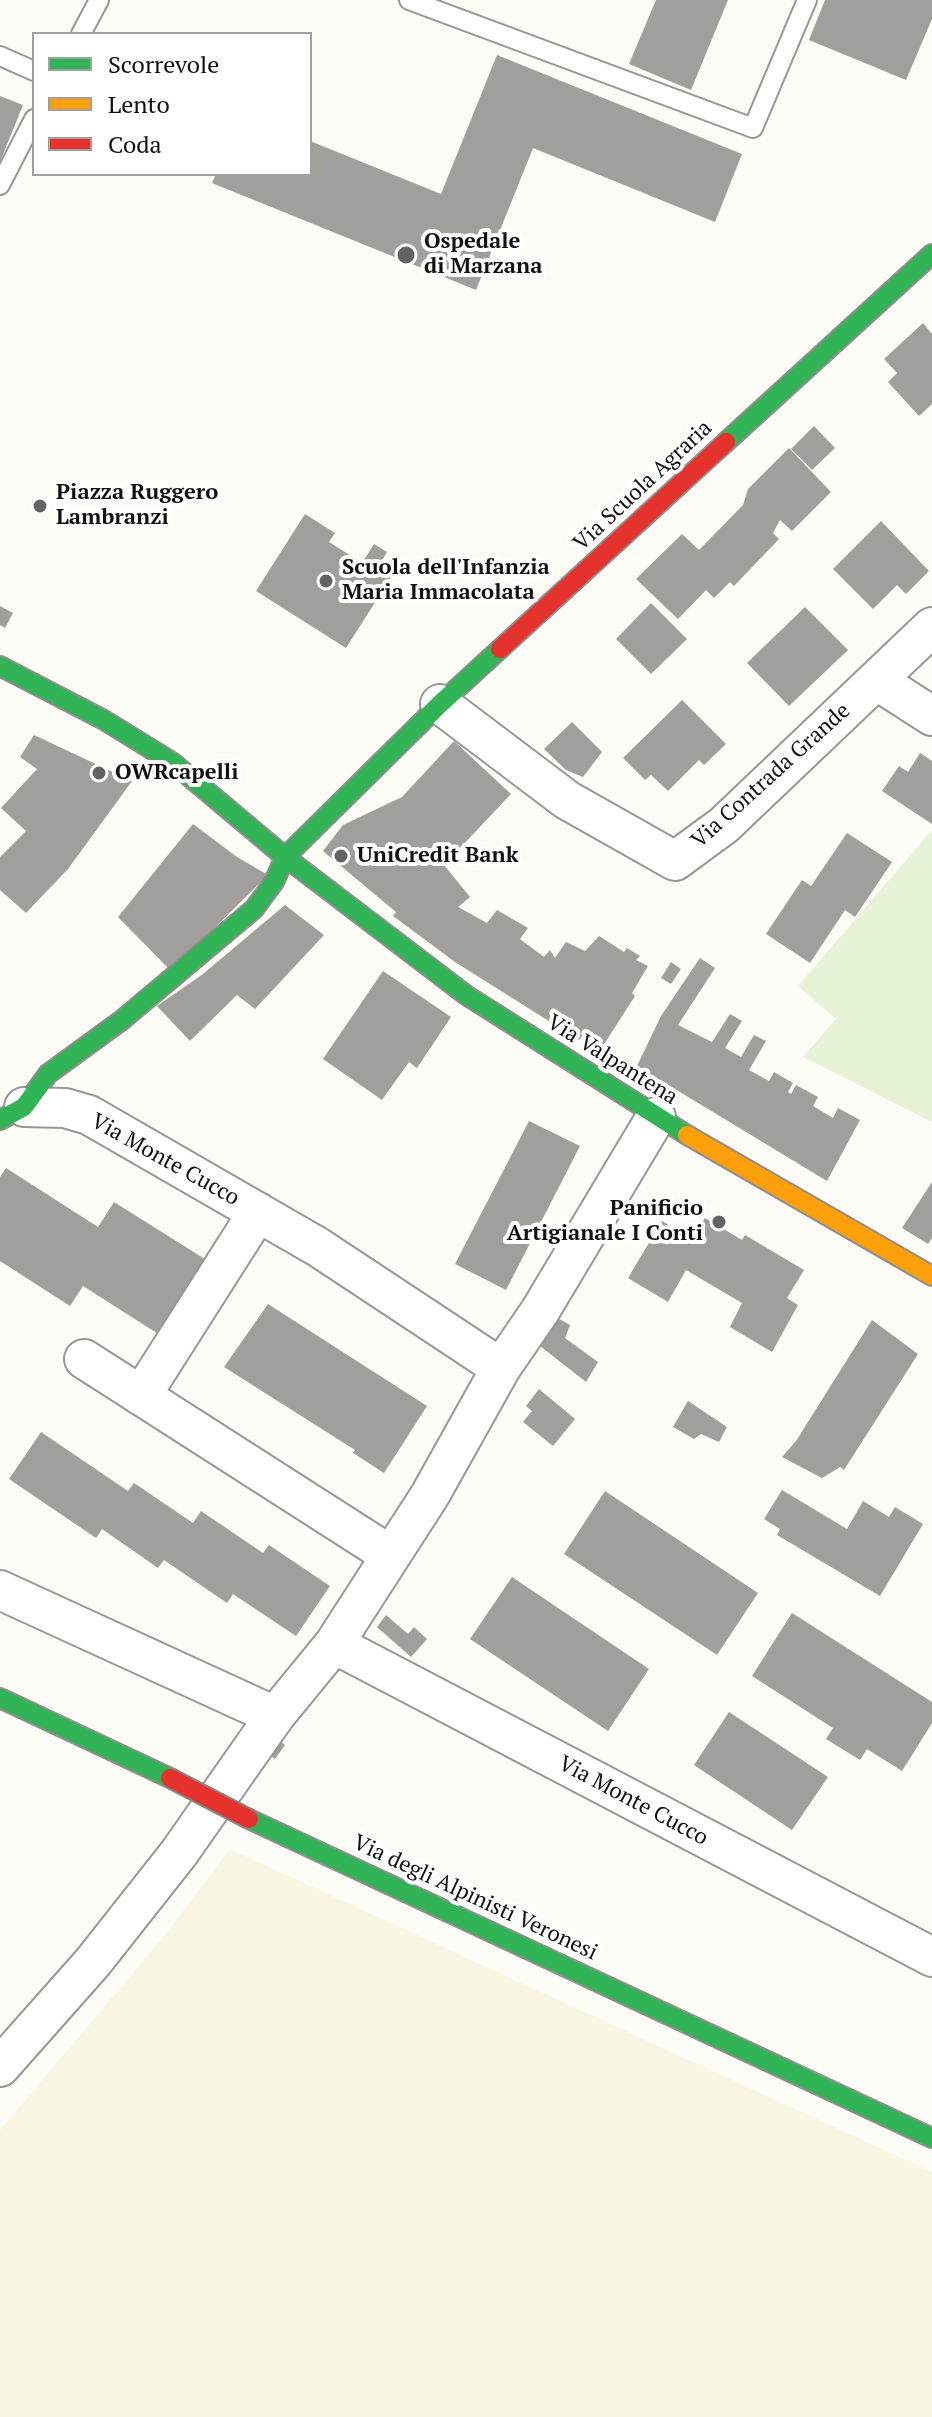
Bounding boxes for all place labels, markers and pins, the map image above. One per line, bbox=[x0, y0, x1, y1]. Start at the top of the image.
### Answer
place label: Ospedale di Marzana bbox=[424, 229, 542, 280]
marker: Ospedale di Marzana bbox=[395, 244, 417, 266]
place label: Piazza Ruggero Lambranzi bbox=[56, 480, 218, 532]
marker: Piazza Ruggero Lambranzi bbox=[31, 497, 49, 515]
place label: Scuola dell'Infanzia Maria Immacolata bbox=[342, 555, 550, 606]
marker: Scuola dell'Infanzia Maria Immacolata bbox=[317, 572, 335, 590]
place label: OWRcapelli bbox=[115, 760, 238, 786]
marker: OWRcapelli bbox=[90, 764, 108, 782]
place label: UniCredit Bank bbox=[357, 843, 519, 869]
marker: UniCredit Bank bbox=[332, 847, 350, 865]
place label: Panificio Artigianale I Conti bbox=[507, 1196, 703, 1248]
marker: Panificio Artigianale I Conti bbox=[710, 1213, 728, 1231]

